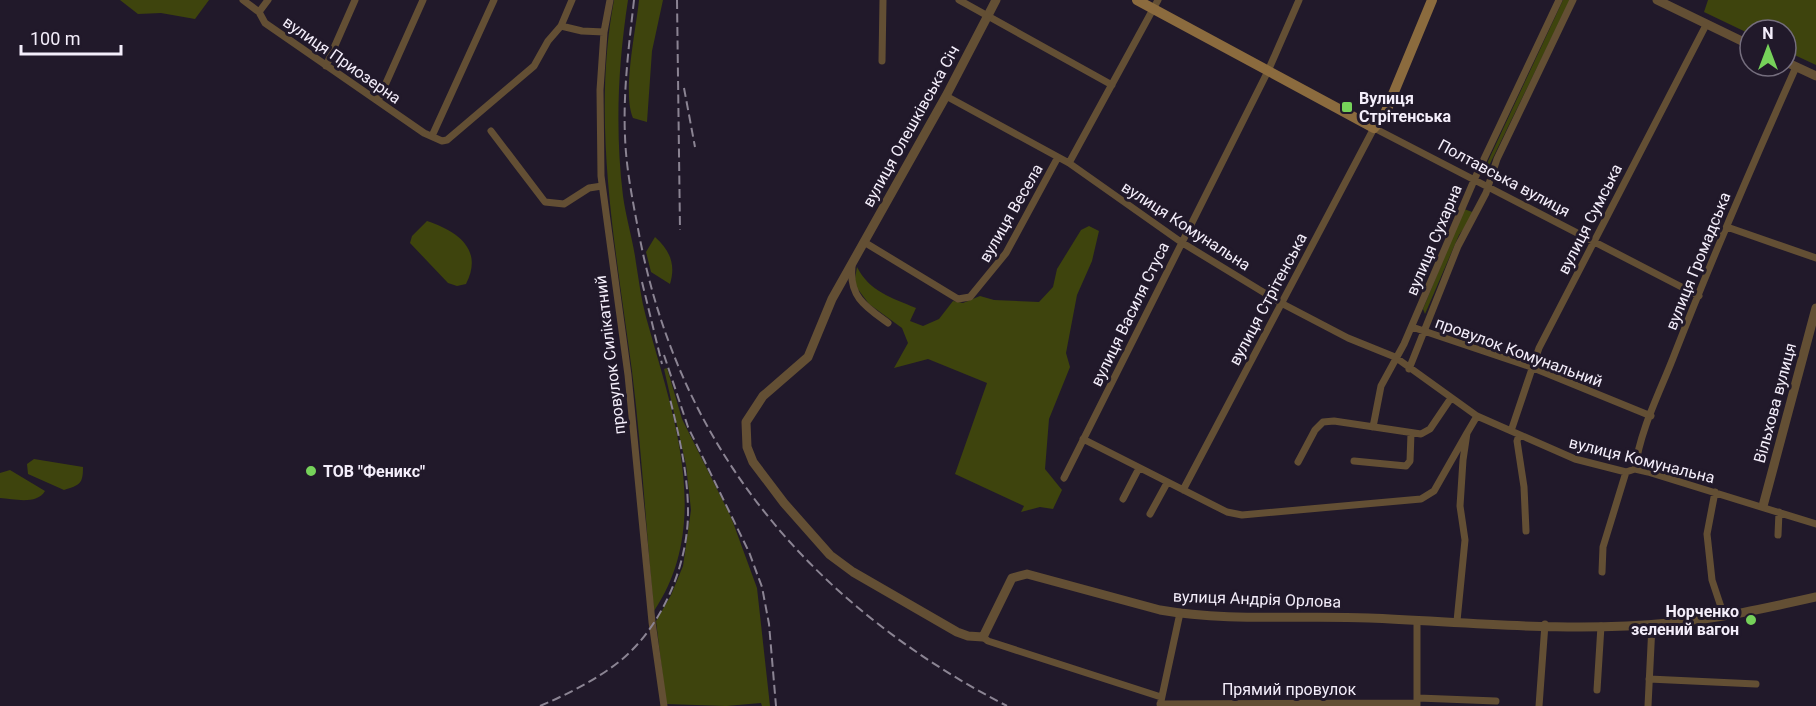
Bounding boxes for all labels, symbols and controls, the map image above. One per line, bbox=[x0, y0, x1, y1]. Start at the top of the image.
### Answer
street label: вулиця Приозерна bbox=[279, 12, 405, 108]
scale bar bbox=[21, 18, 122, 56]
north arrow bbox=[1738, 18, 1798, 78]
text: N bbox=[1762, 24, 1774, 43]
text: 100 m bbox=[30, 28, 81, 49]
street label: вулиця Олешківська Січ bbox=[859, 42, 963, 210]
place label: Вулиця Стрітенська bbox=[1359, 89, 1451, 126]
marker: Вулиця Стрітенська bbox=[1340, 100, 1354, 114]
street label: Полтавська вулиця bbox=[1435, 135, 1573, 221]
street label: вулиця Весела bbox=[975, 160, 1047, 266]
street label: вулиця Сумська bbox=[1554, 161, 1626, 277]
street label: вулиця Комунальна bbox=[1118, 177, 1254, 275]
street label: вулиця Сухарна bbox=[1402, 182, 1466, 298]
street label: вулиця Громадська bbox=[1662, 189, 1734, 333]
street label: вулиця Стрітенська bbox=[1225, 230, 1311, 368]
street label: вулиця Василя Стуса bbox=[1087, 239, 1173, 389]
street label: провулок Силікатний bbox=[591, 274, 629, 436]
street label: провулок Комунальний bbox=[1433, 313, 1605, 391]
street label: Вільхова вулиця bbox=[1750, 341, 1800, 465]
street label: вулиця Комунальна bbox=[1567, 433, 1717, 487]
place label: ТОВ "Феникс" bbox=[323, 462, 425, 481]
marker: ТОВ "Феникс" bbox=[304, 464, 318, 478]
street label: вулиця Андрія Орлова bbox=[1173, 587, 1341, 611]
place label: Норченко зелений вагон bbox=[1631, 602, 1739, 639]
marker: Норченко зелений вагон bbox=[1744, 613, 1758, 627]
street label: Прямий провулок bbox=[1222, 680, 1356, 699]

